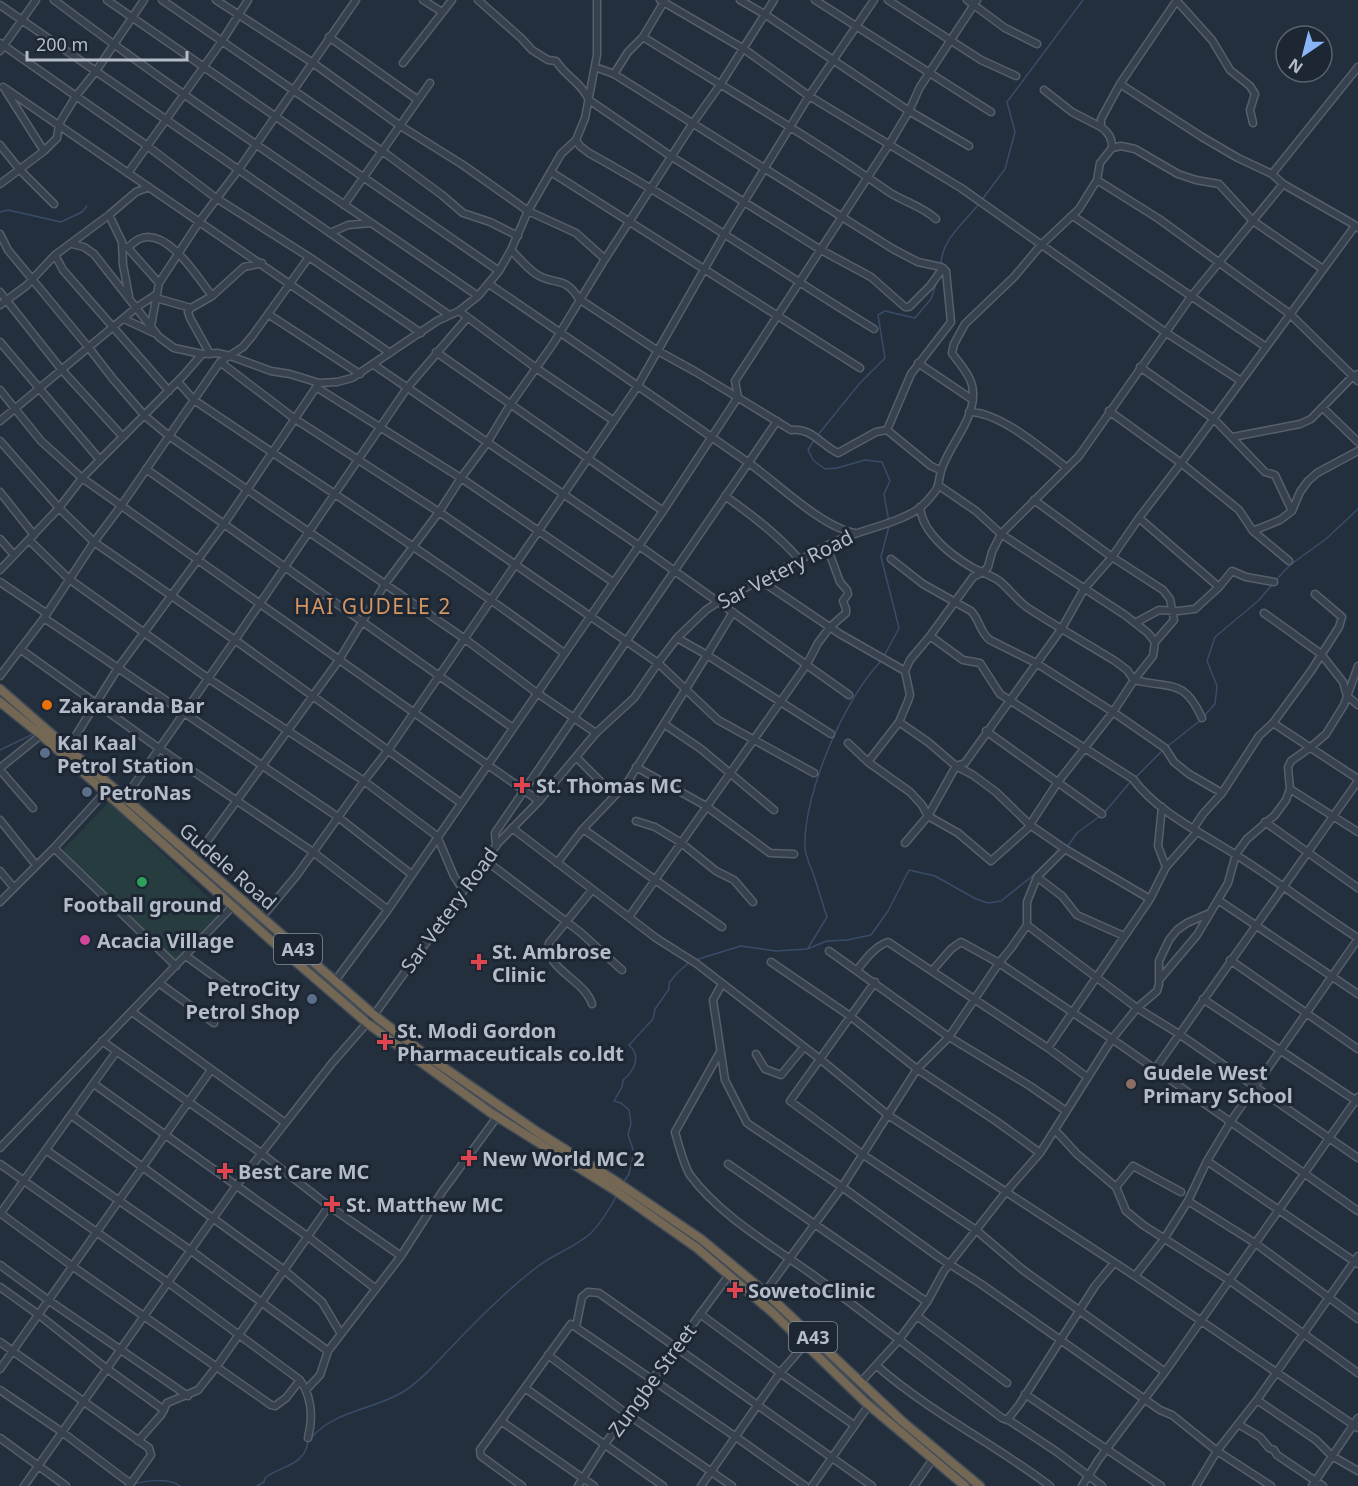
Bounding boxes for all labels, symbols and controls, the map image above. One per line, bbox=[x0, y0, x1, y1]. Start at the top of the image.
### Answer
scale bar bbox=[27, 24, 188, 62]
north arrow bbox=[1274, 24, 1334, 84]
text: 200 m bbox=[36, 32, 88, 56]
text: N bbox=[1284, 54, 1307, 79]
street label: Sar Vetery Road bbox=[713, 523, 857, 615]
district label: HAI GUDELE 2 bbox=[294, 592, 452, 620]
place label: Zakaranda Bar bbox=[59, 692, 205, 719]
marker: Zakaranda Bar bbox=[40, 698, 54, 712]
place label: Kal Kaal Petrol Station bbox=[57, 729, 194, 779]
marker: Kal Kaal Petrol Station bbox=[38, 746, 52, 760]
place label: St. Thomas MC bbox=[536, 772, 682, 799]
marker: St. Thomas MC bbox=[513, 776, 531, 794]
place label: PetroNas bbox=[99, 779, 191, 806]
marker: PetroNas bbox=[80, 785, 94, 799]
street label: Gudele Road bbox=[174, 816, 282, 916]
street label: Sar Vetery Road bbox=[394, 842, 504, 978]
marker: Football ground bbox=[135, 875, 149, 889]
place label: Football ground bbox=[63, 891, 221, 918]
place label: Acacia Village bbox=[97, 927, 234, 954]
marker: Acacia Village bbox=[78, 933, 92, 947]
road number: A43 bbox=[274, 934, 322, 964]
place label: St. Ambrose Clinic bbox=[492, 938, 612, 988]
marker: St. Ambrose Clinic bbox=[470, 953, 488, 971]
place label: PetroCity Petrol Shop bbox=[186, 975, 301, 1025]
marker: PetroCity Petrol Shop bbox=[305, 992, 319, 1006]
place label: St. Modi Gordon Pharmaceuticals co.ldt bbox=[397, 1017, 624, 1067]
marker: St. Modi Gordon Pharmaceuticals co.ldt bbox=[378, 1035, 392, 1049]
place label: Gudele West Primary School bbox=[1143, 1059, 1293, 1109]
marker: Gudele West Primary School bbox=[1124, 1077, 1138, 1091]
place label: New World MC 2 bbox=[482, 1145, 645, 1172]
marker: New World MC 2 bbox=[460, 1149, 478, 1167]
place label: Best Care MC bbox=[238, 1158, 370, 1185]
marker: Best Care MC bbox=[216, 1162, 234, 1180]
place label: St. Matthew MC bbox=[346, 1191, 503, 1218]
marker: St. Matthew MC bbox=[323, 1195, 341, 1213]
place label: SowetoClinic bbox=[748, 1277, 875, 1304]
marker: SowetoClinic bbox=[726, 1281, 744, 1299]
street label: Zungbe Street bbox=[602, 1318, 702, 1442]
road number: A43 bbox=[789, 1322, 837, 1352]

